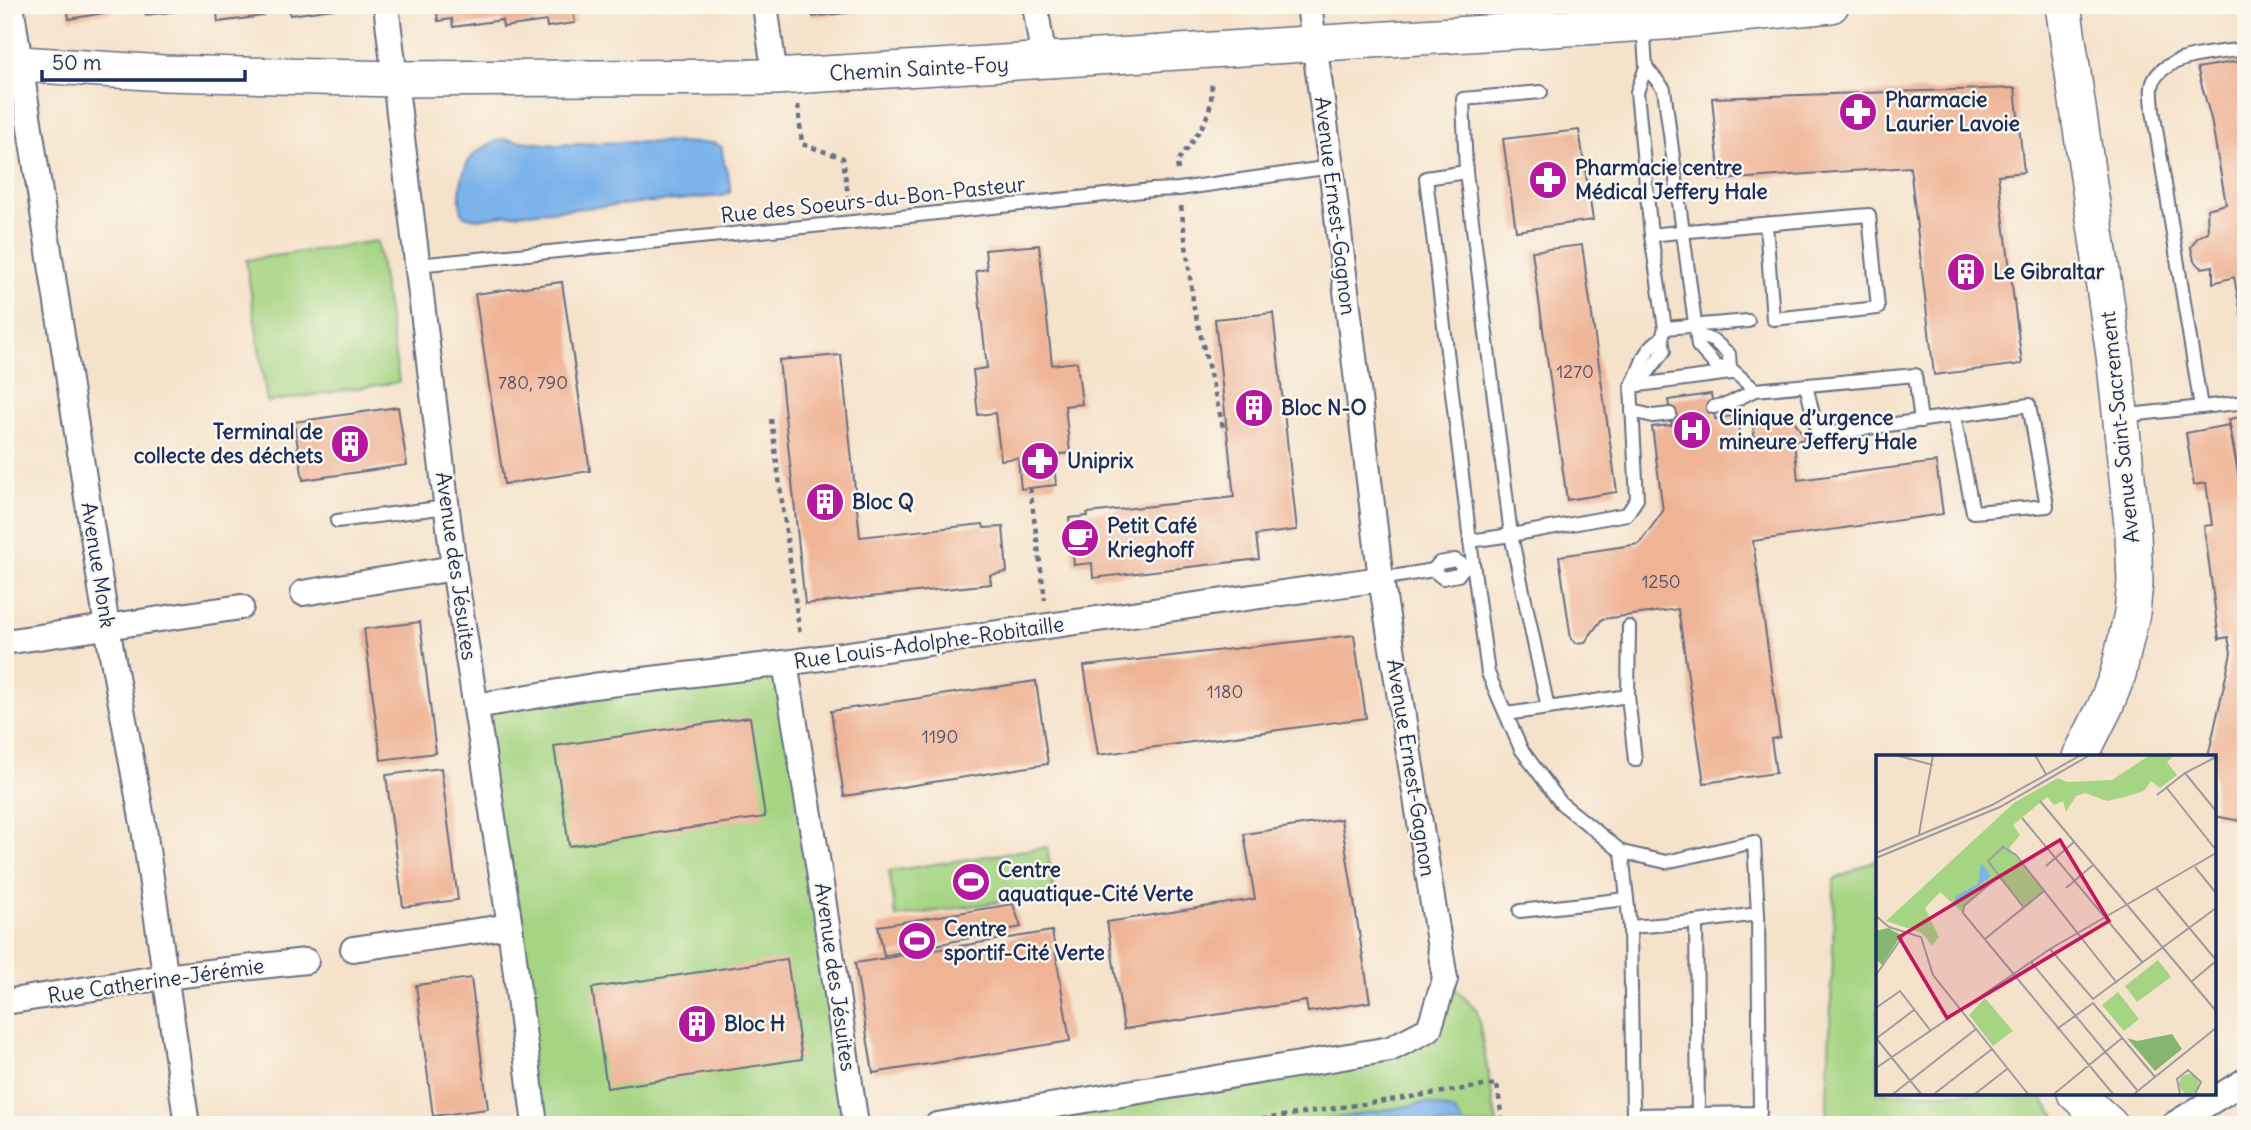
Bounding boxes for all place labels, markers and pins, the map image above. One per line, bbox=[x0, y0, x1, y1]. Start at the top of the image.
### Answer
place label: Pharmacie Laurier Lavoie bbox=[1885, 86, 2020, 137]
pharmacy icon: Pharmacie Laurier Lavoie bbox=[1837, 91, 1879, 133]
place label: Pharmacie centre Médical Jeffery Hale bbox=[1575, 154, 1768, 205]
pharmacy icon: Pharmacie centre Médical Jeffery Hale bbox=[1527, 159, 1569, 201]
building icon: Le Gibraltar bbox=[1945, 251, 1987, 293]
place label: Le Gibraltar bbox=[1993, 258, 2105, 285]
building icon: Bloc N-O bbox=[1233, 387, 1275, 429]
place label: Bloc N-O bbox=[1281, 394, 1367, 421]
place label: Clinique d’urgence mineure Jeffery Hale bbox=[1719, 404, 1917, 455]
hospital icon: Clinique d’urgence mineure Jeffery Hale bbox=[1671, 409, 1713, 451]
place label: Terminal de collecte des déchets bbox=[134, 418, 323, 469]
building icon: Terminal de collecte des déchets bbox=[329, 423, 371, 465]
pharmacy icon: Uniprix bbox=[1019, 440, 1061, 482]
place label: Uniprix bbox=[1067, 447, 1134, 474]
building icon: Bloc Q bbox=[804, 481, 846, 523]
place label: Bloc Q bbox=[852, 488, 914, 515]
place label: Petit Café Krieghoff bbox=[1107, 512, 1197, 563]
cafe icon: Petit Café Krieghoff bbox=[1059, 517, 1101, 559]
place label: Centre aquatique-Cité Verte bbox=[998, 856, 1194, 907]
sports icon: Centre aquatique-Cité Verte bbox=[950, 861, 992, 903]
place label: Centre sportif-Cité Verte bbox=[944, 915, 1105, 966]
sports icon: Centre sportif-Cité Verte bbox=[896, 920, 938, 962]
building icon: Bloc H bbox=[676, 1003, 718, 1045]
place label: Bloc H bbox=[724, 1010, 785, 1037]

